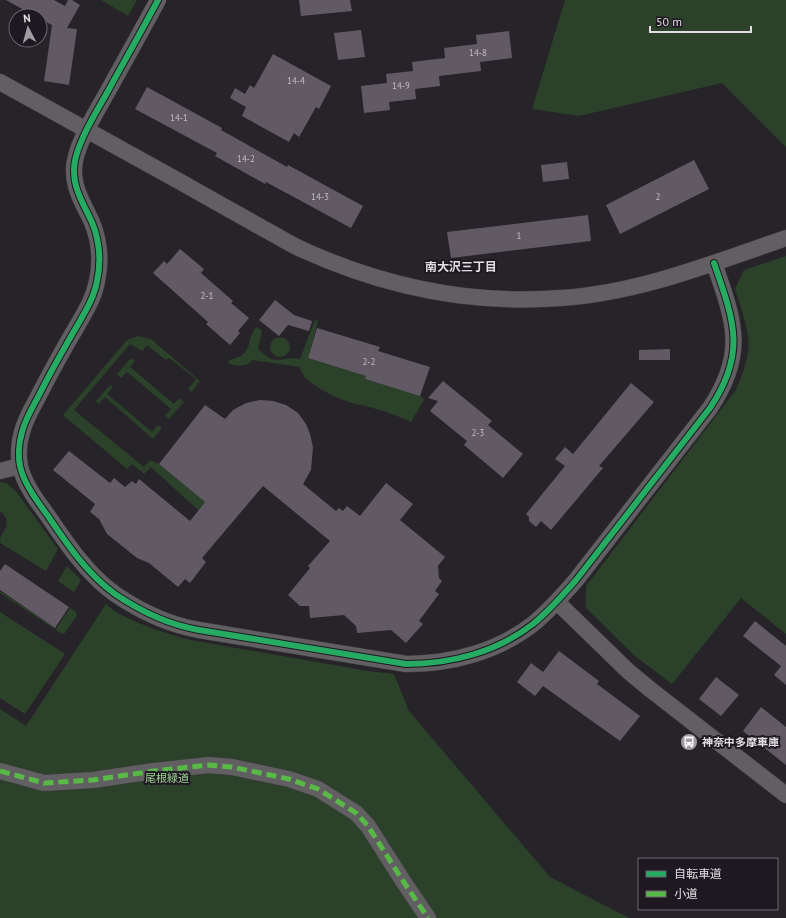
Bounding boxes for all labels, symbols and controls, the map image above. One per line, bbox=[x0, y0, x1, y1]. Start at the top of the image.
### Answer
north arrow bbox=[8, 8, 48, 48]
scale bar bbox=[650, 8, 751, 34]
text: N bbox=[23, 11, 31, 25]
text: 50 m bbox=[656, 14, 682, 29]
house number: 14-8 bbox=[469, 47, 487, 58]
house number: 14-4 bbox=[287, 75, 305, 86]
house number: 14-9 bbox=[392, 80, 410, 91]
house number: 14-1 bbox=[170, 112, 188, 123]
house number: 14-2 bbox=[237, 153, 255, 164]
house number: 14-3 bbox=[311, 191, 329, 202]
house number: 2 bbox=[656, 191, 661, 202]
house number: 1 bbox=[517, 230, 522, 241]
district label: 南大沢三丁目 bbox=[425, 259, 497, 274]
house number: 2-1 bbox=[200, 290, 214, 301]
house number: 2-2 bbox=[362, 356, 376, 367]
house number: 2-3 bbox=[471, 427, 485, 438]
bus stop icon: 神奈中多摩車庫 bbox=[679, 732, 699, 752]
place label: 神奈中多摩車庫 bbox=[702, 735, 779, 749]
park label: 尾根緑道 bbox=[145, 771, 189, 785]
legend bbox=[638, 858, 778, 910]
text: 自転車道 bbox=[674, 866, 722, 881]
text: 小道 bbox=[674, 886, 698, 901]

